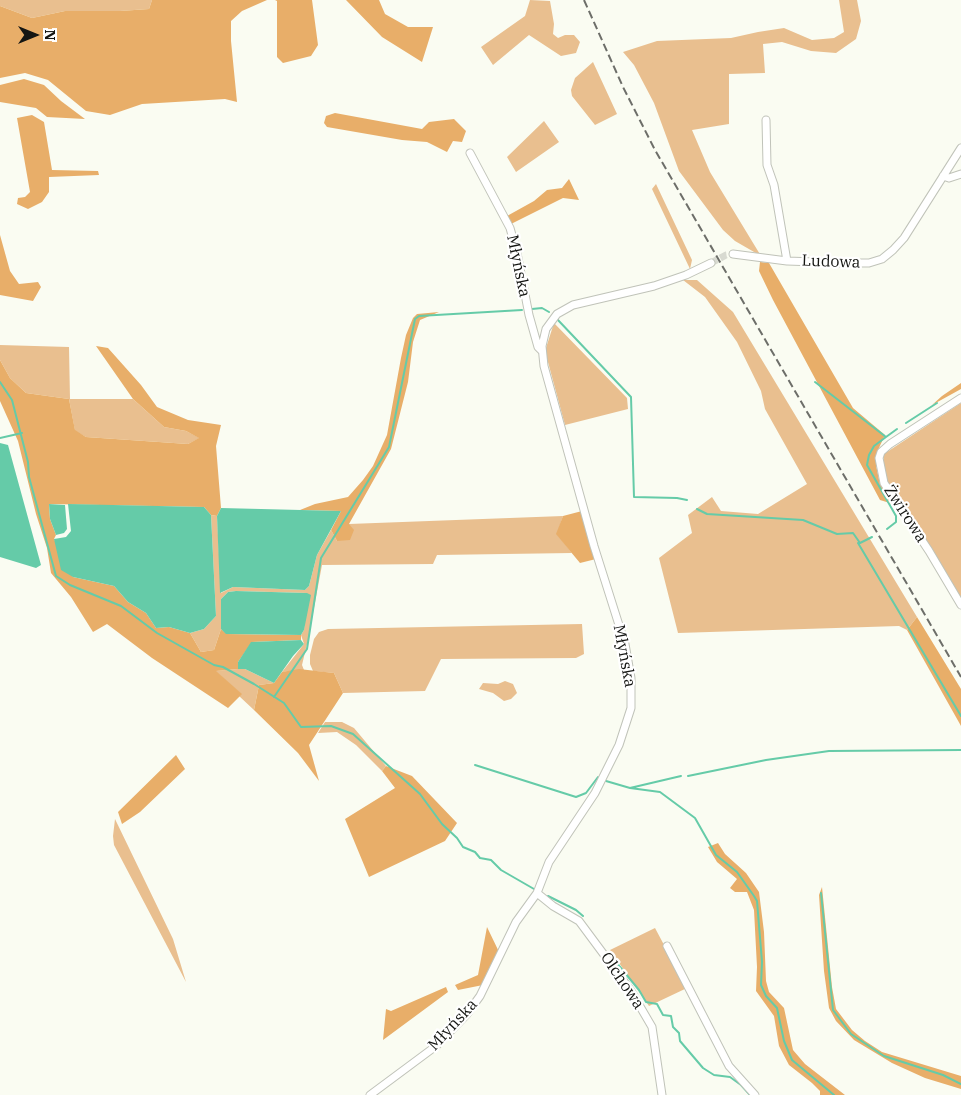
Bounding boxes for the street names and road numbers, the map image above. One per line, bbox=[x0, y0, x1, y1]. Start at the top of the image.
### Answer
street label: Młyńska bbox=[502, 233, 534, 299]
street label: Ludowa bbox=[801, 251, 861, 273]
street label: Żwirowa bbox=[879, 482, 931, 546]
street label: Młyńska bbox=[609, 623, 639, 689]
street label: Olchowa bbox=[596, 949, 648, 1013]
street label: Młyńska bbox=[424, 995, 482, 1055]

